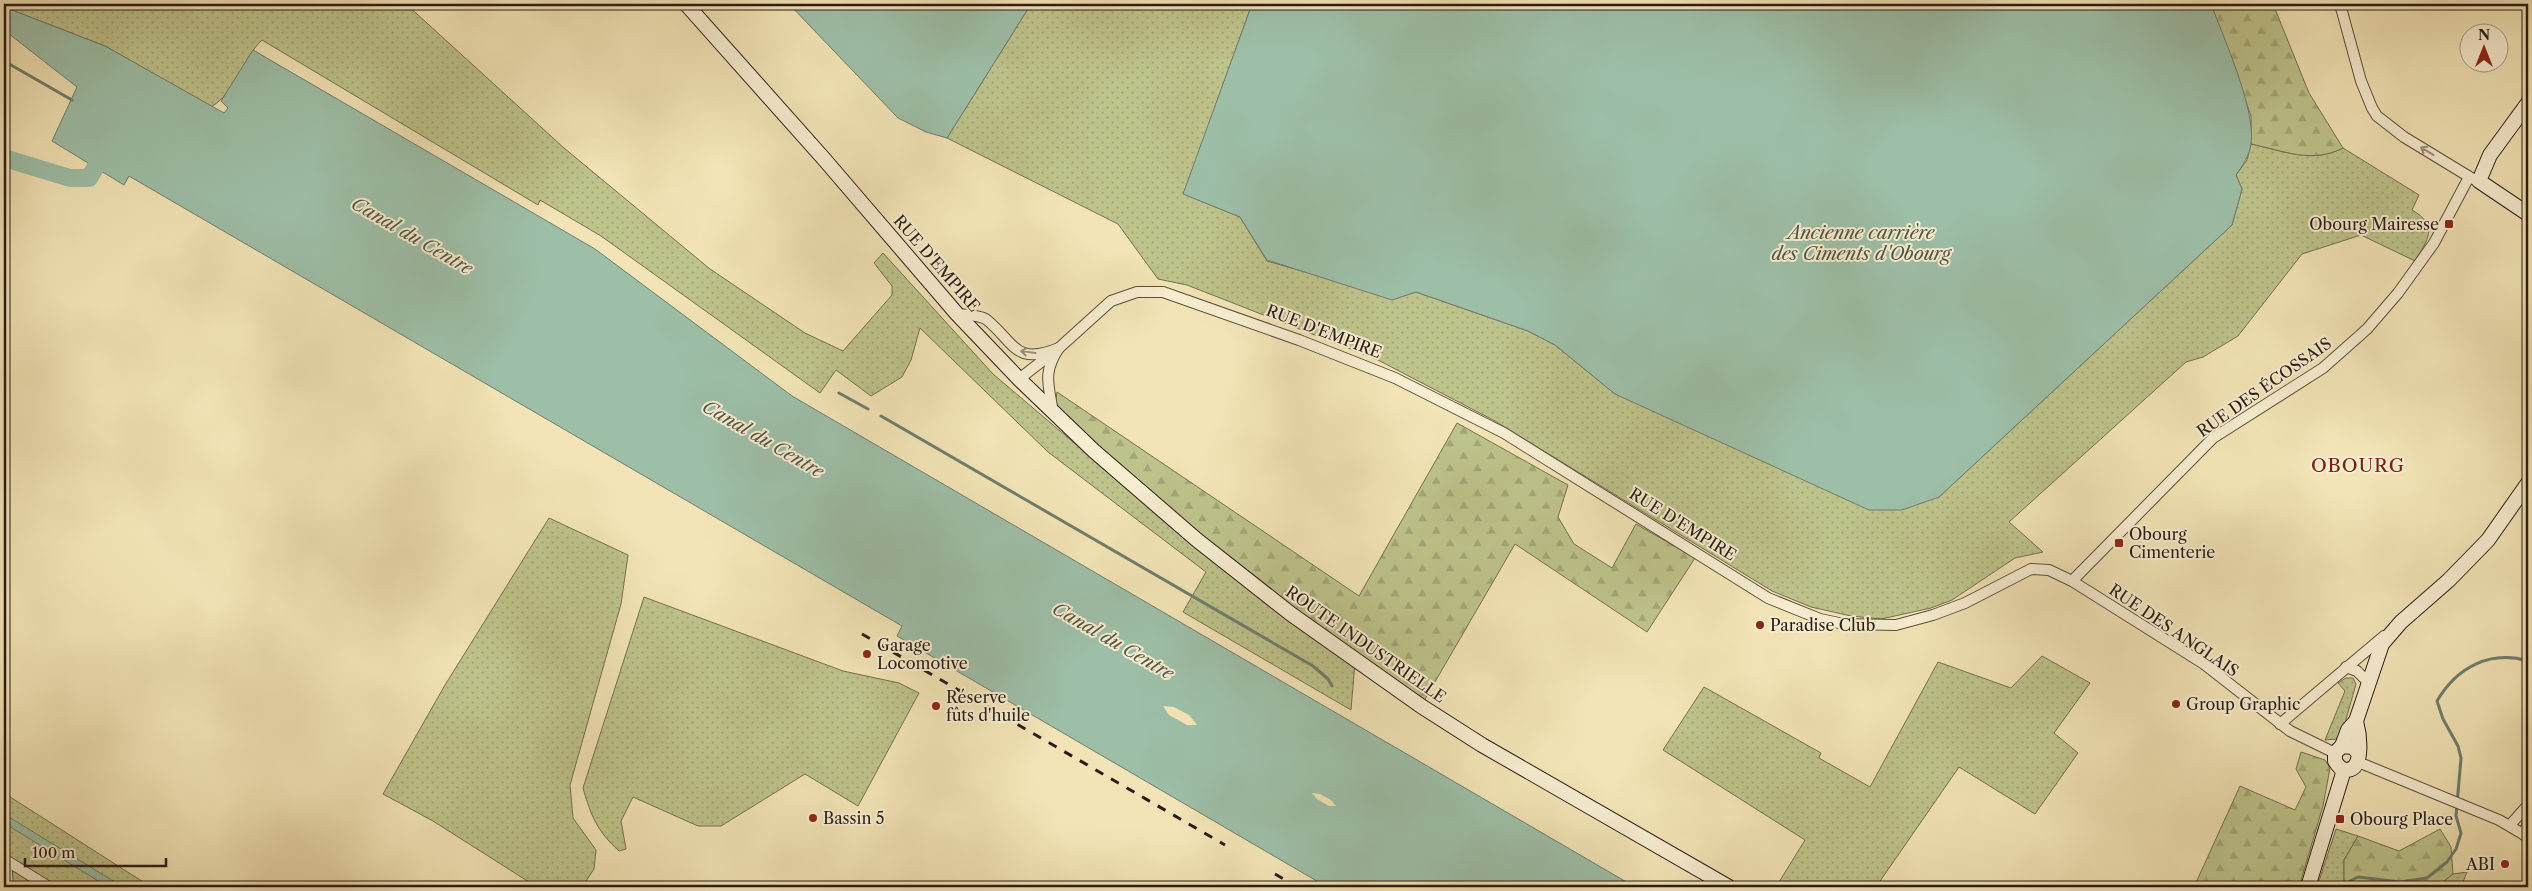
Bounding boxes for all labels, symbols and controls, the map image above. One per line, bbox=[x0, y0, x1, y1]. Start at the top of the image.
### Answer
north arrow bbox=[2460, 22, 2510, 72]
text: N bbox=[2478, 26, 2490, 44]
one-way arrow bbox=[2421, 146, 2435, 156]
water label: Canal du Centre bbox=[348, 192, 478, 280]
street label: RUE D'EMPIRE bbox=[889, 210, 985, 316]
place label: Obourg Mairesse bbox=[2309, 214, 2439, 234]
marker: Obourg Mairesse bbox=[2443, 218, 2455, 230]
water label: Ancienne carrière des Ciments d'Obourg bbox=[1771, 222, 1953, 265]
street label: RUE D'EMPIRE bbox=[1263, 300, 1385, 362]
street label: RUE DES ÉCOSSAIS bbox=[2193, 333, 2335, 441]
one-way arrow bbox=[1020, 347, 1036, 357]
water label: Canal du Centre bbox=[699, 395, 829, 483]
district label: OBOURG bbox=[2311, 454, 2405, 477]
street label: RUE D'EMPIRE bbox=[1626, 483, 1740, 565]
place label: Obourg Cimenterie bbox=[2129, 524, 2215, 562]
marker: Obourg Cimenterie bbox=[2113, 537, 2125, 549]
street label: RUE DES ANGLAIS bbox=[2105, 579, 2243, 681]
street label: ROUTE INDUSTRIELLE bbox=[1282, 581, 1450, 707]
water label: Canal du Centre bbox=[1049, 597, 1179, 685]
place label: Paradise Club bbox=[1770, 615, 1875, 635]
marker: Paradise Club bbox=[1754, 619, 1766, 631]
place label: Garage Locomotive bbox=[877, 635, 968, 673]
marker: Garage Locomotive bbox=[861, 648, 873, 660]
place label: Réserve fûts d'huile bbox=[946, 687, 1030, 725]
place label: Group Graphic bbox=[2186, 694, 2300, 714]
marker: Group Graphic bbox=[2170, 698, 2182, 710]
marker: Réserve fûts d'huile bbox=[930, 700, 942, 712]
place label: Bassin 5 bbox=[823, 808, 884, 828]
place label: Obourg Place bbox=[2350, 809, 2453, 829]
marker: Bassin 5 bbox=[807, 812, 819, 824]
marker: Obourg Place bbox=[2334, 813, 2346, 825]
scale bar bbox=[25, 836, 166, 868]
text: 100 m bbox=[32, 843, 75, 862]
place label: ABI bbox=[2465, 854, 2495, 874]
marker: ABI bbox=[2499, 858, 2511, 870]

